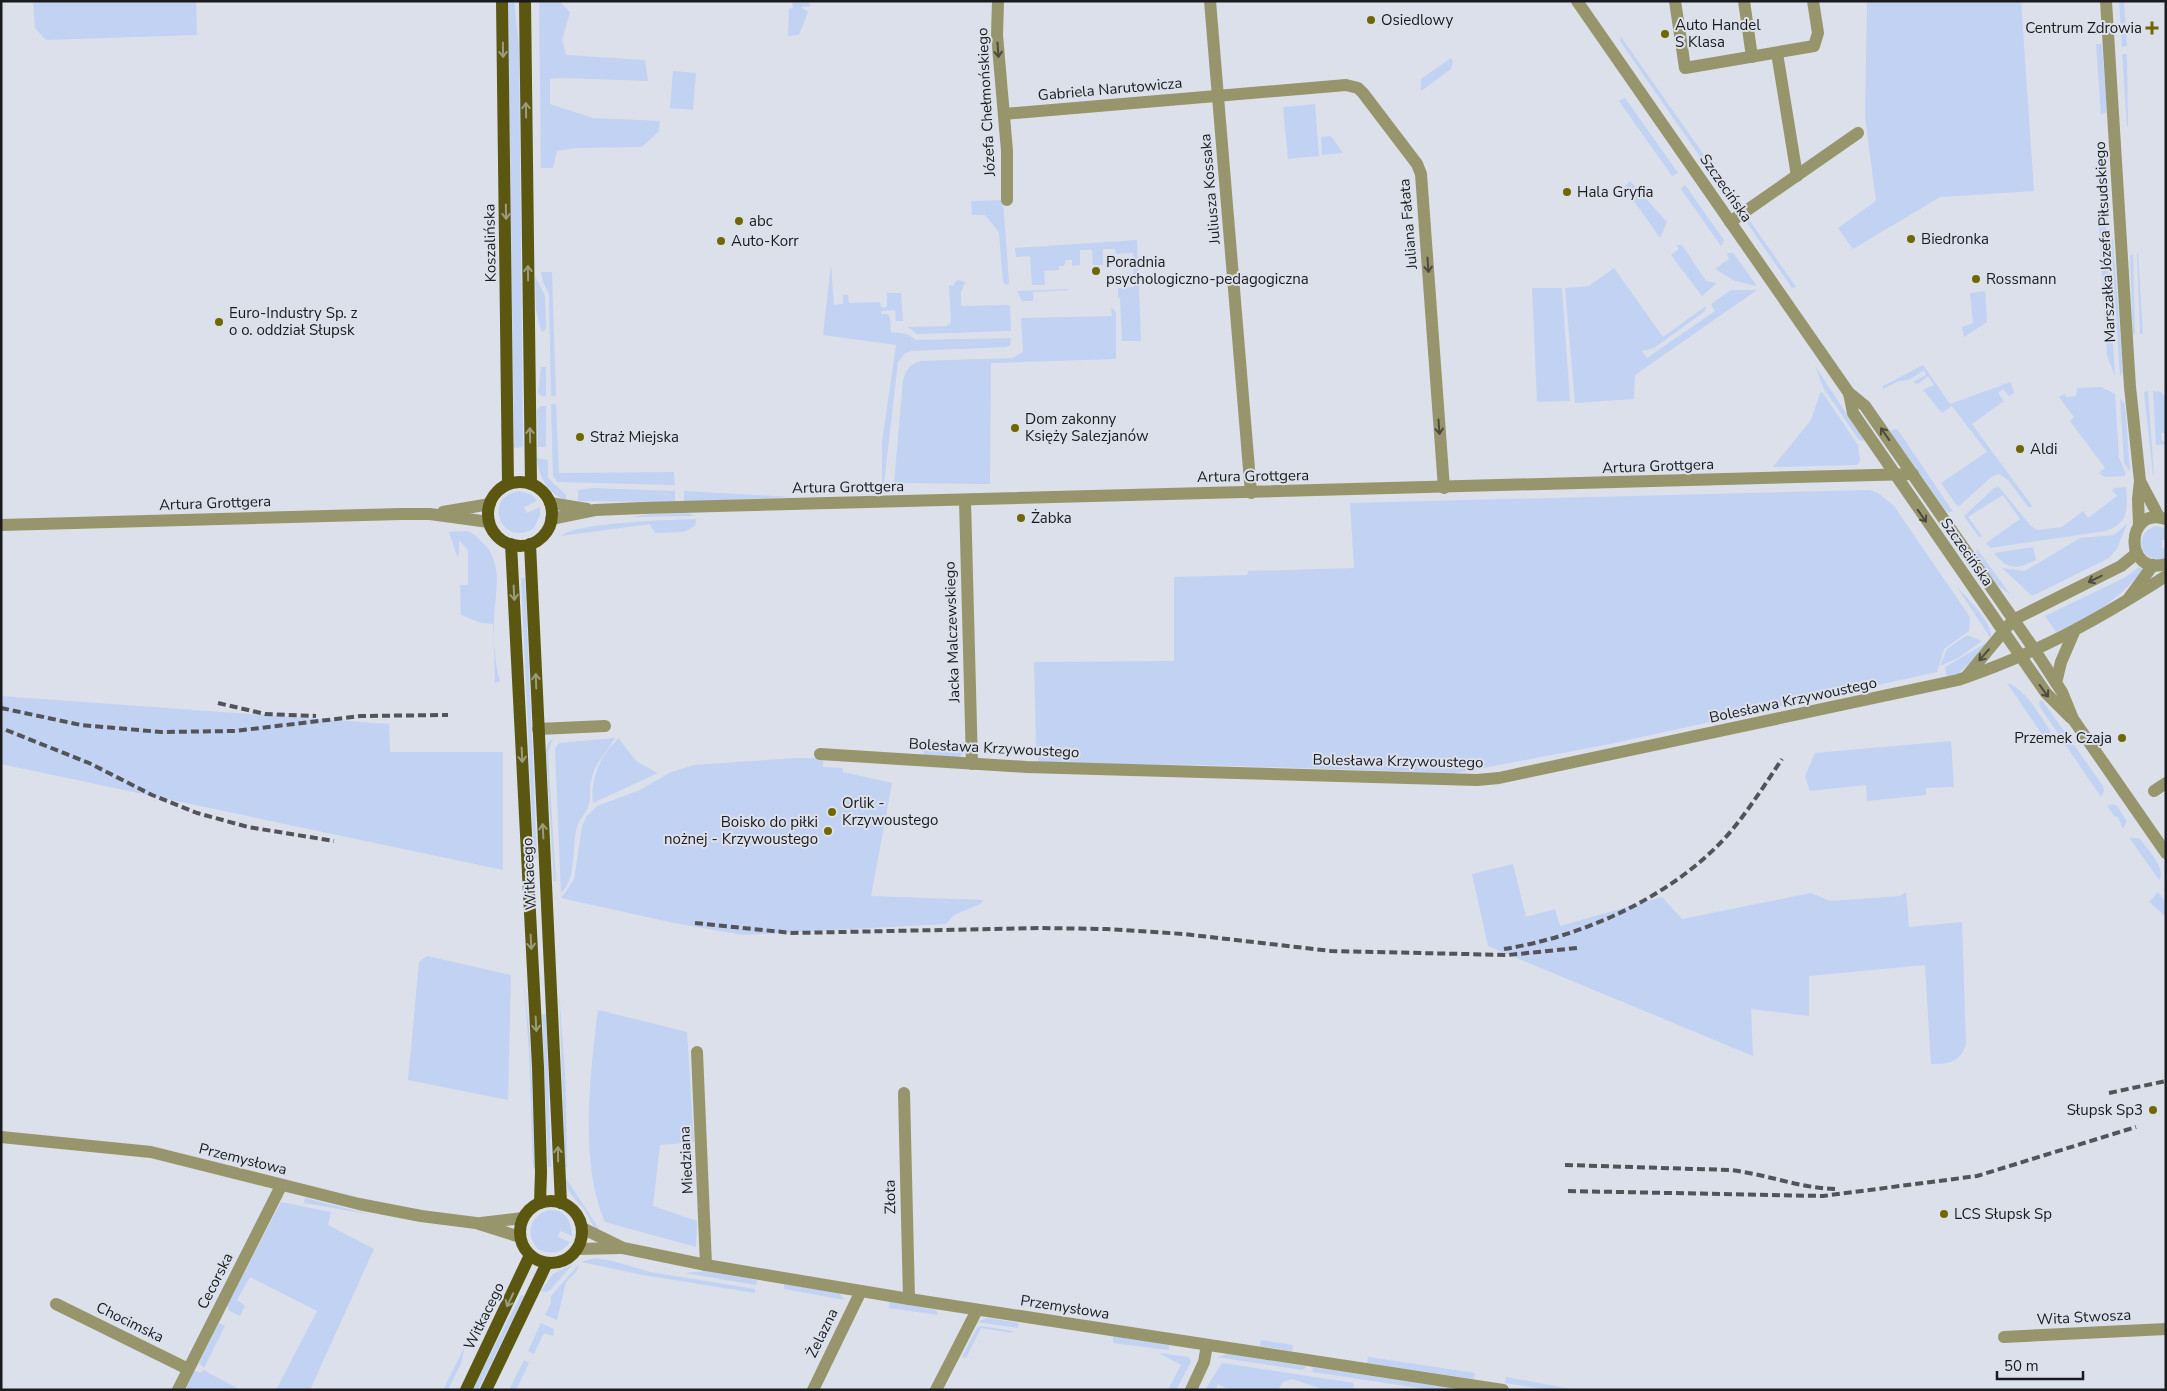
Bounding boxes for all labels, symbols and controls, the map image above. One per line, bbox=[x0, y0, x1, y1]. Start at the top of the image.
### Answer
place label: Osiedlowy bbox=[1381, 10, 1453, 30]
marker: Osiedlowy bbox=[1365, 14, 1377, 26]
place label: Auto Handel S Klasa bbox=[1675, 15, 1761, 52]
place label: Centrum Zdrowia bbox=[2025, 18, 2142, 38]
marker: Centrum Zdrowia bbox=[2146, 22, 2158, 34]
street label: Józefa Chełmońskiego bbox=[972, 27, 1000, 178]
marker: Auto Handel S Klasa bbox=[1659, 28, 1671, 40]
one-way arrow bbox=[498, 42, 508, 58]
one-way arrow bbox=[994, 42, 1003, 58]
street label: Gabriela Narutowicza bbox=[1037, 73, 1183, 105]
one-way arrow bbox=[521, 102, 531, 118]
street label: Juliusza Kossaka bbox=[1195, 133, 1225, 246]
street label: Marszałka Józefa Piłsudskiego bbox=[2090, 141, 2120, 343]
street label: Szczecińska bbox=[1695, 150, 1757, 226]
street label: Juliana Fałata bbox=[1394, 178, 1422, 271]
place label: Hala Gryfia bbox=[1577, 182, 1653, 202]
marker: Hala Gryfia bbox=[1561, 186, 1573, 198]
street label: Koszalińska bbox=[479, 204, 501, 282]
one-way arrow bbox=[501, 204, 511, 220]
place label: abc bbox=[749, 211, 773, 231]
marker: abc bbox=[733, 215, 745, 227]
place label: Biedronka bbox=[1921, 229, 1989, 249]
place label: Auto-Korr bbox=[731, 231, 799, 251]
marker: Biedronka bbox=[1905, 233, 1917, 245]
marker: Auto-Korr bbox=[715, 235, 727, 247]
place label: Poradnia psychologiczno-pedagogiczna bbox=[1106, 252, 1309, 289]
one-way arrow bbox=[1423, 257, 1432, 273]
one-way arrow bbox=[523, 265, 533, 281]
marker: Poradnia psychologiczno-pedagogiczna bbox=[1090, 265, 1102, 277]
place label: Rossmann bbox=[1986, 269, 2056, 289]
marker: Rossmann bbox=[1970, 273, 1982, 285]
place label: Euro-Industry Sp. z o o. oddział Słupsk bbox=[229, 303, 358, 340]
marker: Euro-Industry Sp. z o o. oddział Słupsk bbox=[213, 316, 225, 328]
place label: Dom zakonny Księży Salezjanów bbox=[1025, 409, 1149, 446]
one-way arrow bbox=[1435, 419, 1444, 435]
marker: Dom zakonny Księży Salezjanów bbox=[1009, 422, 1021, 434]
one-way arrow bbox=[525, 427, 535, 444]
place label: Straż Miejska bbox=[590, 427, 679, 447]
one-way arrow bbox=[1880, 428, 1890, 442]
marker: Straż Miejska bbox=[574, 431, 586, 443]
place label: Aldi bbox=[2030, 439, 2058, 459]
marker: Aldi bbox=[2014, 443, 2026, 455]
street label: Artura Grottgera bbox=[1602, 454, 1714, 478]
street label: Artura Grottgera bbox=[1197, 465, 1309, 487]
street label: Artura Grottgera bbox=[792, 476, 904, 498]
street label: Artura Grottgera bbox=[159, 491, 271, 515]
place label: Żabka bbox=[1031, 508, 1072, 528]
one-way arrow bbox=[1917, 509, 1927, 523]
marker: Żabka bbox=[1015, 512, 1027, 524]
street label: Szczecińska bbox=[1936, 514, 1998, 590]
street label: Jacka Malczewskiego bbox=[940, 561, 964, 704]
one-way arrow bbox=[2088, 575, 2103, 584]
one-way arrow bbox=[509, 584, 519, 601]
one-way arrow bbox=[1979, 649, 1990, 662]
street label: Bolesława Krzywoustego bbox=[1707, 672, 1879, 728]
one-way arrow bbox=[531, 673, 540, 689]
one-way arrow bbox=[2039, 684, 2049, 698]
place label: Przemek Czaja bbox=[2014, 728, 2112, 748]
marker: Przemek Czaja bbox=[2116, 732, 2128, 744]
street label: Bolesława Krzywoustego bbox=[908, 734, 1080, 762]
one-way arrow bbox=[517, 747, 526, 763]
street label: Bolesława Krzywoustego bbox=[1312, 750, 1484, 772]
place label: Orlik - Krzywoustego bbox=[842, 793, 938, 830]
marker: Orlik - Krzywoustego bbox=[826, 806, 838, 818]
place label: Boisko do piłki nożnej - Krzywoustego bbox=[664, 812, 818, 849]
one-way arrow bbox=[539, 824, 548, 840]
marker: Boisko do piłki nożnej - Krzywoustego bbox=[822, 825, 834, 837]
street label: Witkacego bbox=[517, 837, 541, 911]
one-way arrow bbox=[527, 934, 536, 950]
one-way arrow bbox=[531, 1016, 540, 1032]
place label: Słupsk Sp3 bbox=[2067, 1100, 2143, 1120]
marker: Słupsk Sp3 bbox=[2147, 1104, 2159, 1116]
street label: Miedziana bbox=[674, 1126, 698, 1194]
street label: Przemysłowa bbox=[197, 1138, 289, 1180]
one-way arrow bbox=[553, 1146, 563, 1162]
street label: Złota bbox=[880, 1179, 900, 1215]
place label: LCS Słupsk Sp bbox=[1954, 1204, 2052, 1224]
marker: LCS Słupsk Sp bbox=[1938, 1208, 1950, 1220]
street label: Cecorska bbox=[192, 1249, 238, 1313]
street label: Witkacego bbox=[459, 1279, 509, 1353]
street label: Przemysłowa bbox=[1019, 1290, 1111, 1324]
one-way arrow bbox=[505, 1292, 515, 1307]
street label: Chocimska bbox=[93, 1297, 167, 1347]
street label: Żelazna bbox=[802, 1305, 842, 1361]
street label: Wita Stwosza bbox=[2036, 1305, 2132, 1329]
scale bar bbox=[1997, 1348, 2083, 1380]
text: 50 m bbox=[2004, 1356, 2039, 1376]

